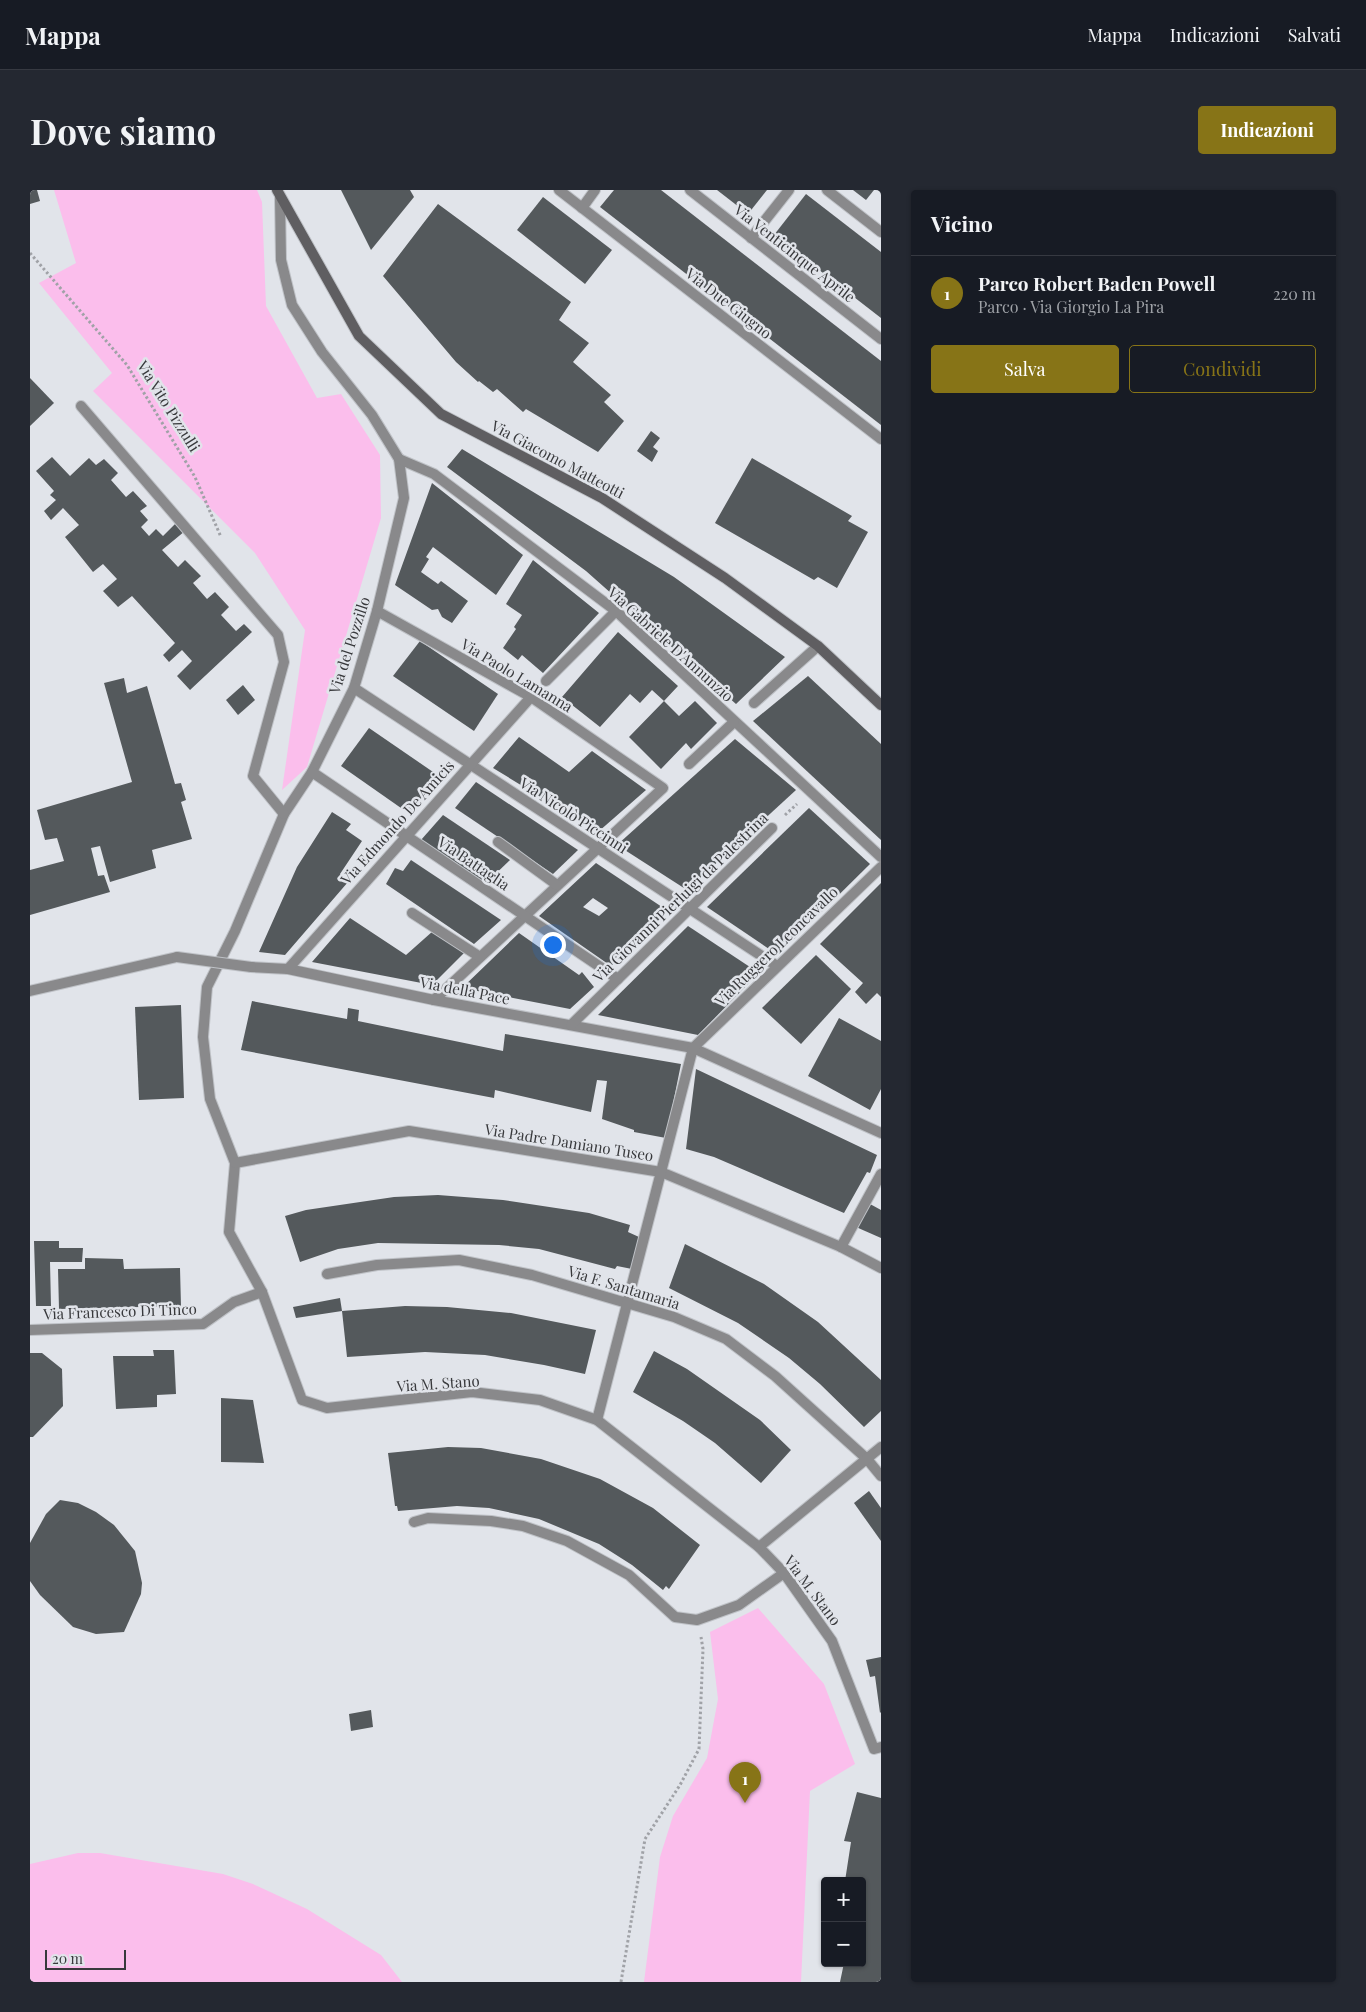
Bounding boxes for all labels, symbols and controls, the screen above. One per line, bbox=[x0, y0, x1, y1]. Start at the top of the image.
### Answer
text: Mappa bbox=[25, 19, 101, 51]
text: Mappa bbox=[1087, 23, 1142, 47]
text: Indicazioni bbox=[1170, 23, 1260, 47]
text: Salvati bbox=[1288, 23, 1341, 47]
button: Indicazioni bbox=[1198, 106, 1336, 154]
text: Dove siamo bbox=[30, 107, 216, 154]
street label: Via Venticinque Aprile bbox=[730, 199, 860, 307]
text: Vicino bbox=[931, 209, 993, 237]
street label: Via Due Giugno bbox=[681, 262, 776, 343]
text: Parco Robert Baden Powell bbox=[978, 270, 1215, 296]
text: 1 bbox=[944, 283, 950, 304]
text: 220 m bbox=[1273, 283, 1316, 304]
text: Parco · Via Giorgio La Pira bbox=[978, 296, 1164, 317]
button: Salva bbox=[931, 345, 1119, 393]
button: Condividi bbox=[1129, 345, 1316, 393]
street label: Via Vito Pizzulli bbox=[132, 356, 205, 456]
street label: Via Giacomo Matteotti bbox=[487, 415, 629, 503]
street label: Via Gabriele D'Annunzio bbox=[603, 581, 738, 706]
street label: Via del Pozzillo bbox=[324, 594, 374, 697]
street label: Via Paolo Lamanna bbox=[456, 633, 577, 717]
street label: Via Edmondo De Amicis bbox=[335, 756, 458, 889]
street label: Via Nicolò Piccinni bbox=[515, 772, 632, 858]
street label: Via Giovanni Pierluigi da Palestrina bbox=[587, 807, 772, 987]
street label: Via Battaglia bbox=[433, 831, 514, 895]
street label: Via Ruggero Leoncavallo bbox=[709, 882, 842, 1011]
your location bbox=[540, 932, 566, 958]
street label: Via della Pace bbox=[417, 971, 512, 1009]
street label: Via Padre Damiano Tuseo bbox=[482, 1119, 655, 1165]
street label: Via F. Santamaria bbox=[565, 1260, 683, 1314]
street label: Via Francesco Di Tinco bbox=[42, 1298, 197, 1324]
street label: Via M. Stano bbox=[395, 1370, 480, 1396]
street label: Via M. Stano bbox=[779, 1550, 846, 1629]
pin: 1 bbox=[729, 1762, 761, 1803]
map controls bbox=[821, 1877, 866, 1967]
button: + bbox=[821, 1877, 866, 1922]
button: − bbox=[821, 1922, 866, 1967]
scale bar bbox=[45, 1947, 126, 1970]
text: 20 m bbox=[52, 1949, 83, 1968]

